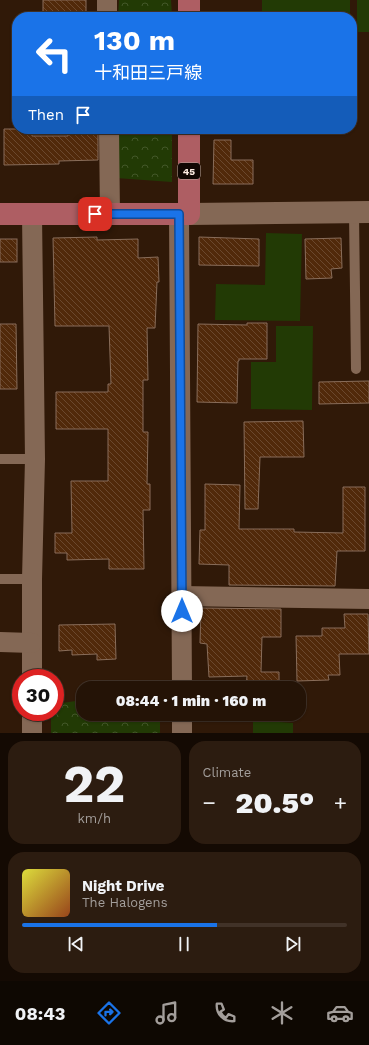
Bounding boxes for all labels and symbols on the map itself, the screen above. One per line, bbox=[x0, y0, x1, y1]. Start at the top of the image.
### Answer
road number: 45 bbox=[178, 163, 200, 179]
pin bbox=[78, 197, 112, 231]
position arrow bbox=[161, 590, 203, 632]
speed limit sign: 30 bbox=[12, 669, 64, 721]

